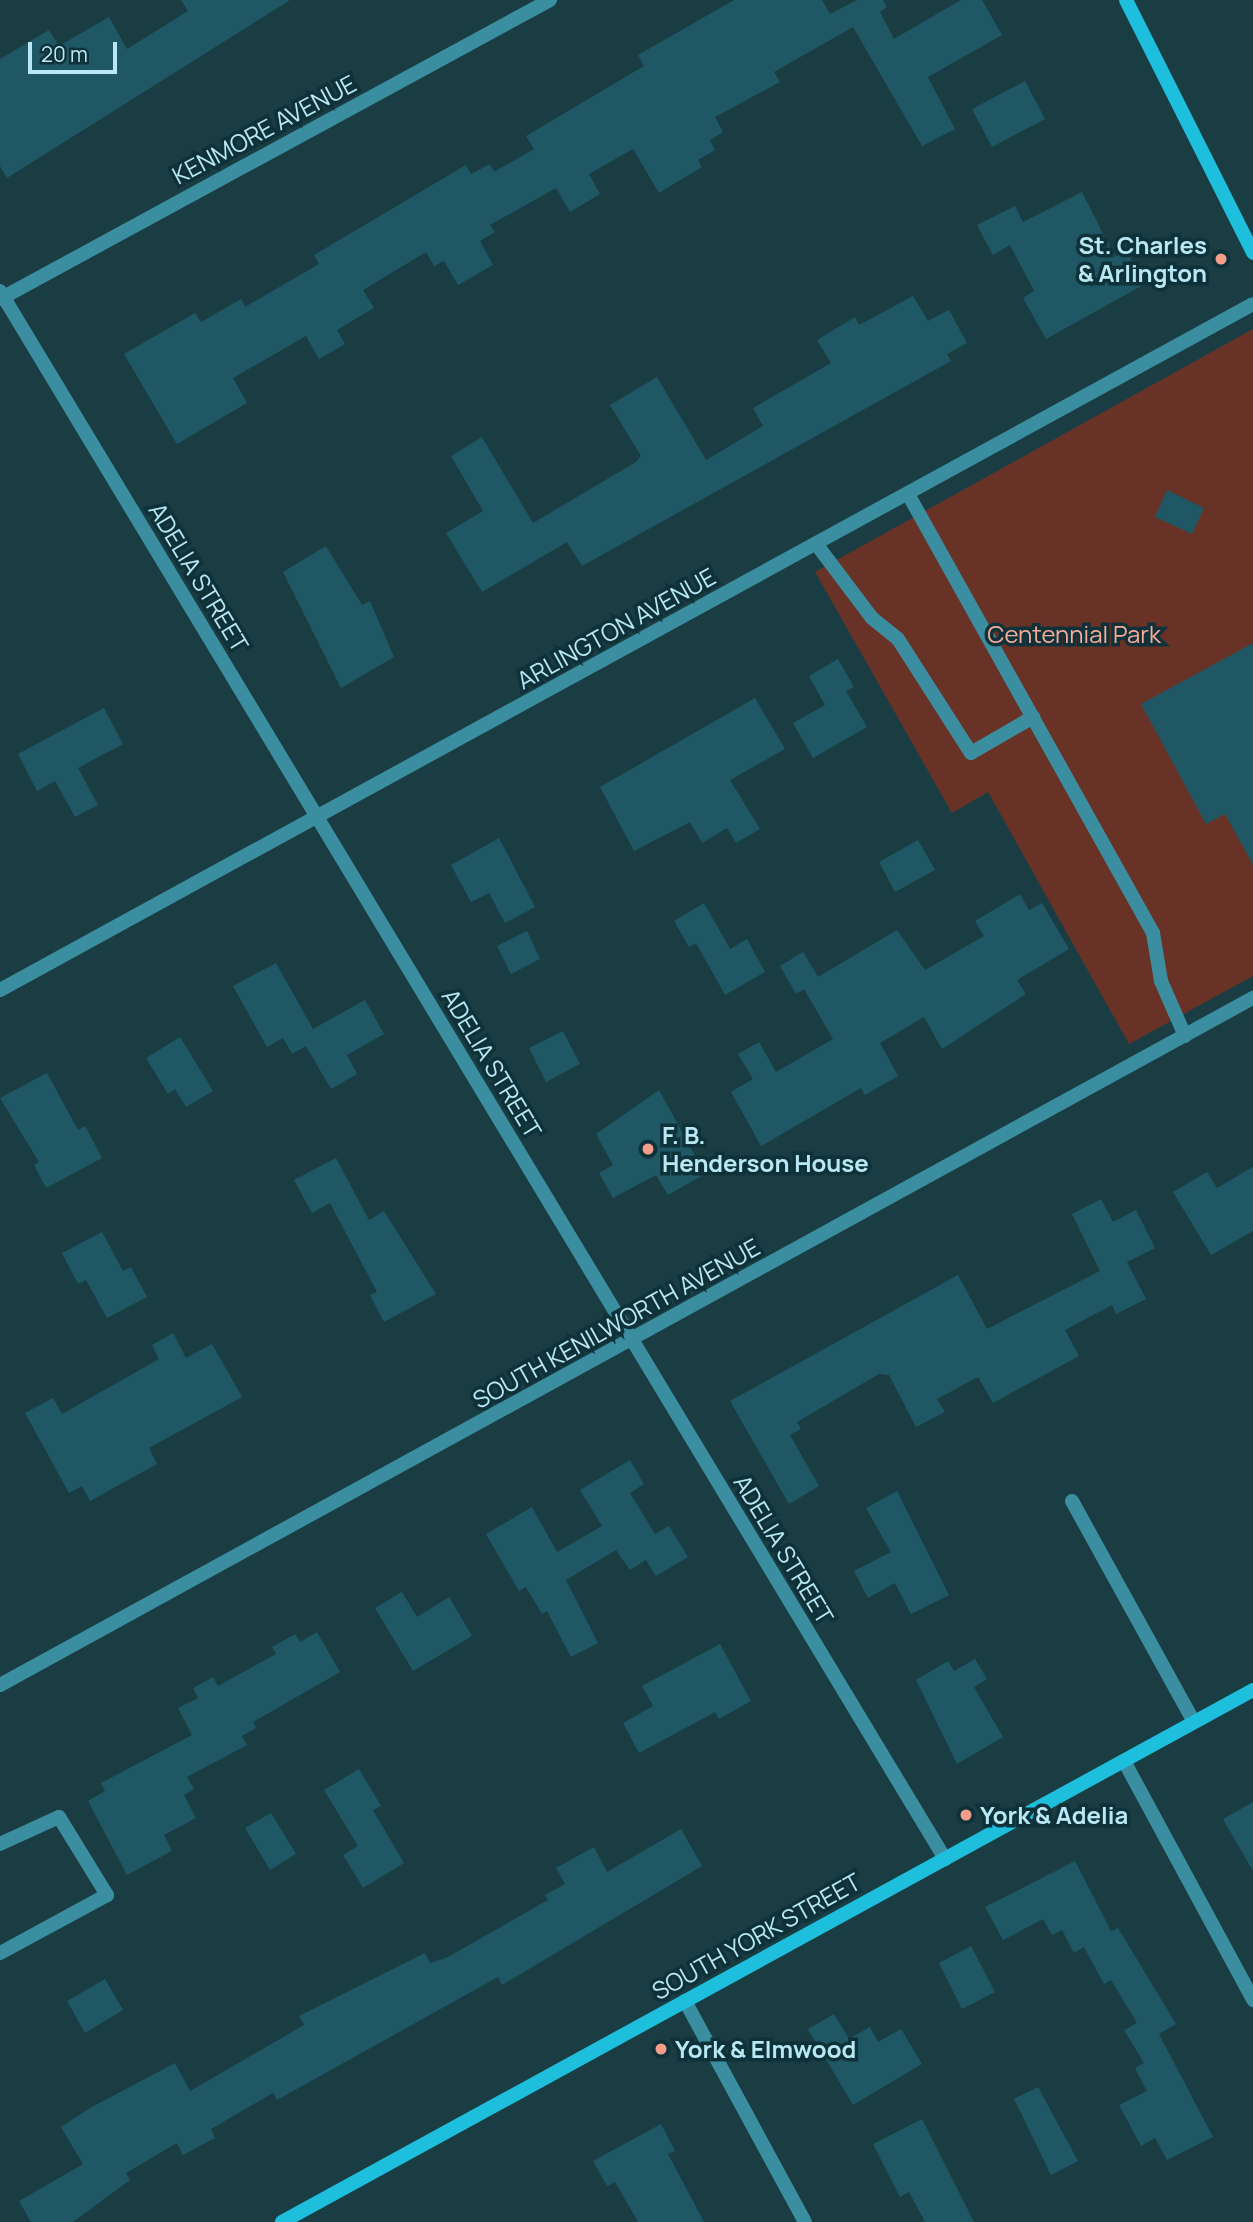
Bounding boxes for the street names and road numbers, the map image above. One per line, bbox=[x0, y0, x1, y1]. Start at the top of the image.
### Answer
street label: KENMORE AVENUE bbox=[167, 68, 361, 190]
street label: ADELIA STREET bbox=[143, 497, 255, 657]
street label: ARLINGTON AVENUE bbox=[512, 561, 720, 695]
street label: ADELIA STREET bbox=[436, 983, 548, 1143]
street label: SOUTH KENILWORTH AVENUE bbox=[468, 1232, 764, 1414]
street label: ADELIA STREET bbox=[728, 1469, 840, 1629]
street label: SOUTH YORK STREET bbox=[647, 1867, 865, 2005]

